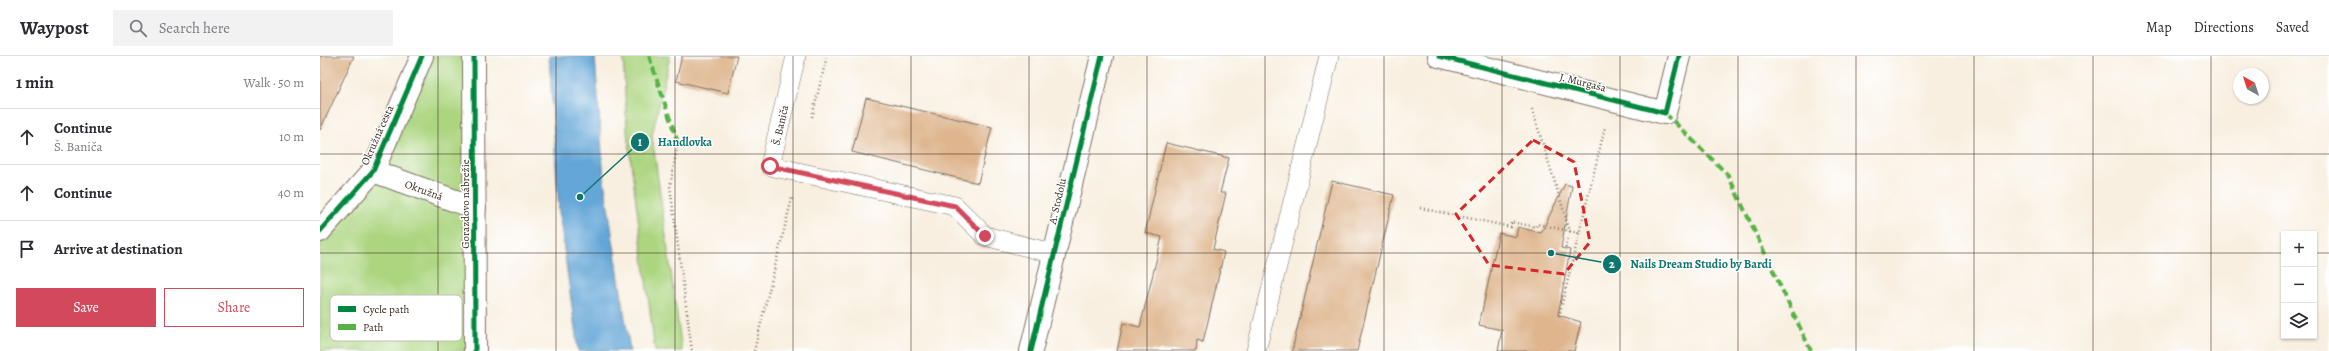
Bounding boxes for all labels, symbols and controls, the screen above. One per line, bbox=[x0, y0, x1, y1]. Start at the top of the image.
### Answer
search box bbox=[113, 10, 393, 46]
text: Waypost bbox=[20, 15, 89, 41]
icon: search bbox=[127, 17, 149, 39]
text: Search here bbox=[159, 18, 230, 38]
text: Map bbox=[2146, 18, 2172, 37]
text: Directions bbox=[2194, 18, 2254, 37]
text: Saved bbox=[2276, 18, 2309, 37]
north arrow bbox=[2233, 68, 2269, 104]
street label: J. Murgaša bbox=[1558, 69, 1609, 96]
text: 1 min bbox=[16, 71, 54, 94]
text: Walk · 50 m bbox=[244, 74, 304, 91]
street label: Okružná cesta bbox=[358, 102, 398, 168]
street label: Š. Baniča bbox=[769, 103, 793, 147]
text: Continue bbox=[54, 118, 112, 138]
icon: ahead bbox=[16, 126, 38, 148]
text: 10 m bbox=[279, 128, 304, 145]
callout: Handlovka bbox=[630, 130, 720, 154]
text: 1 bbox=[638, 134, 643, 150]
text: Handlovka bbox=[658, 134, 712, 150]
text: Š. Baniča bbox=[54, 138, 102, 155]
route start bbox=[761, 157, 779, 175]
street label: Gorazdovo nábrežie bbox=[458, 159, 473, 249]
street label: Okružná bbox=[403, 177, 446, 205]
street label: A. Stodolu bbox=[1045, 177, 1070, 227]
icon: ahead bbox=[16, 182, 38, 204]
text: Continue bbox=[54, 183, 112, 203]
text: 40 m bbox=[278, 184, 304, 201]
route end bbox=[976, 227, 994, 245]
map controls bbox=[2281, 231, 2317, 339]
button: + bbox=[2281, 231, 2317, 267]
icon: arrive bbox=[16, 238, 38, 260]
text: Arrive at destination bbox=[54, 239, 183, 259]
callout: Nails Dream Studio by Bardi bbox=[1602, 252, 1780, 276]
text: 2 bbox=[1609, 256, 1615, 272]
text: Nails Dream Studio by Bardi bbox=[1630, 256, 1772, 272]
button: − bbox=[2281, 267, 2317, 303]
button: Save bbox=[16, 288, 156, 327]
button: Share bbox=[164, 288, 304, 327]
legend bbox=[330, 295, 462, 341]
text: Cycle path bbox=[363, 302, 410, 317]
button: layers bbox=[2281, 303, 2317, 339]
text: Path bbox=[363, 320, 384, 335]

